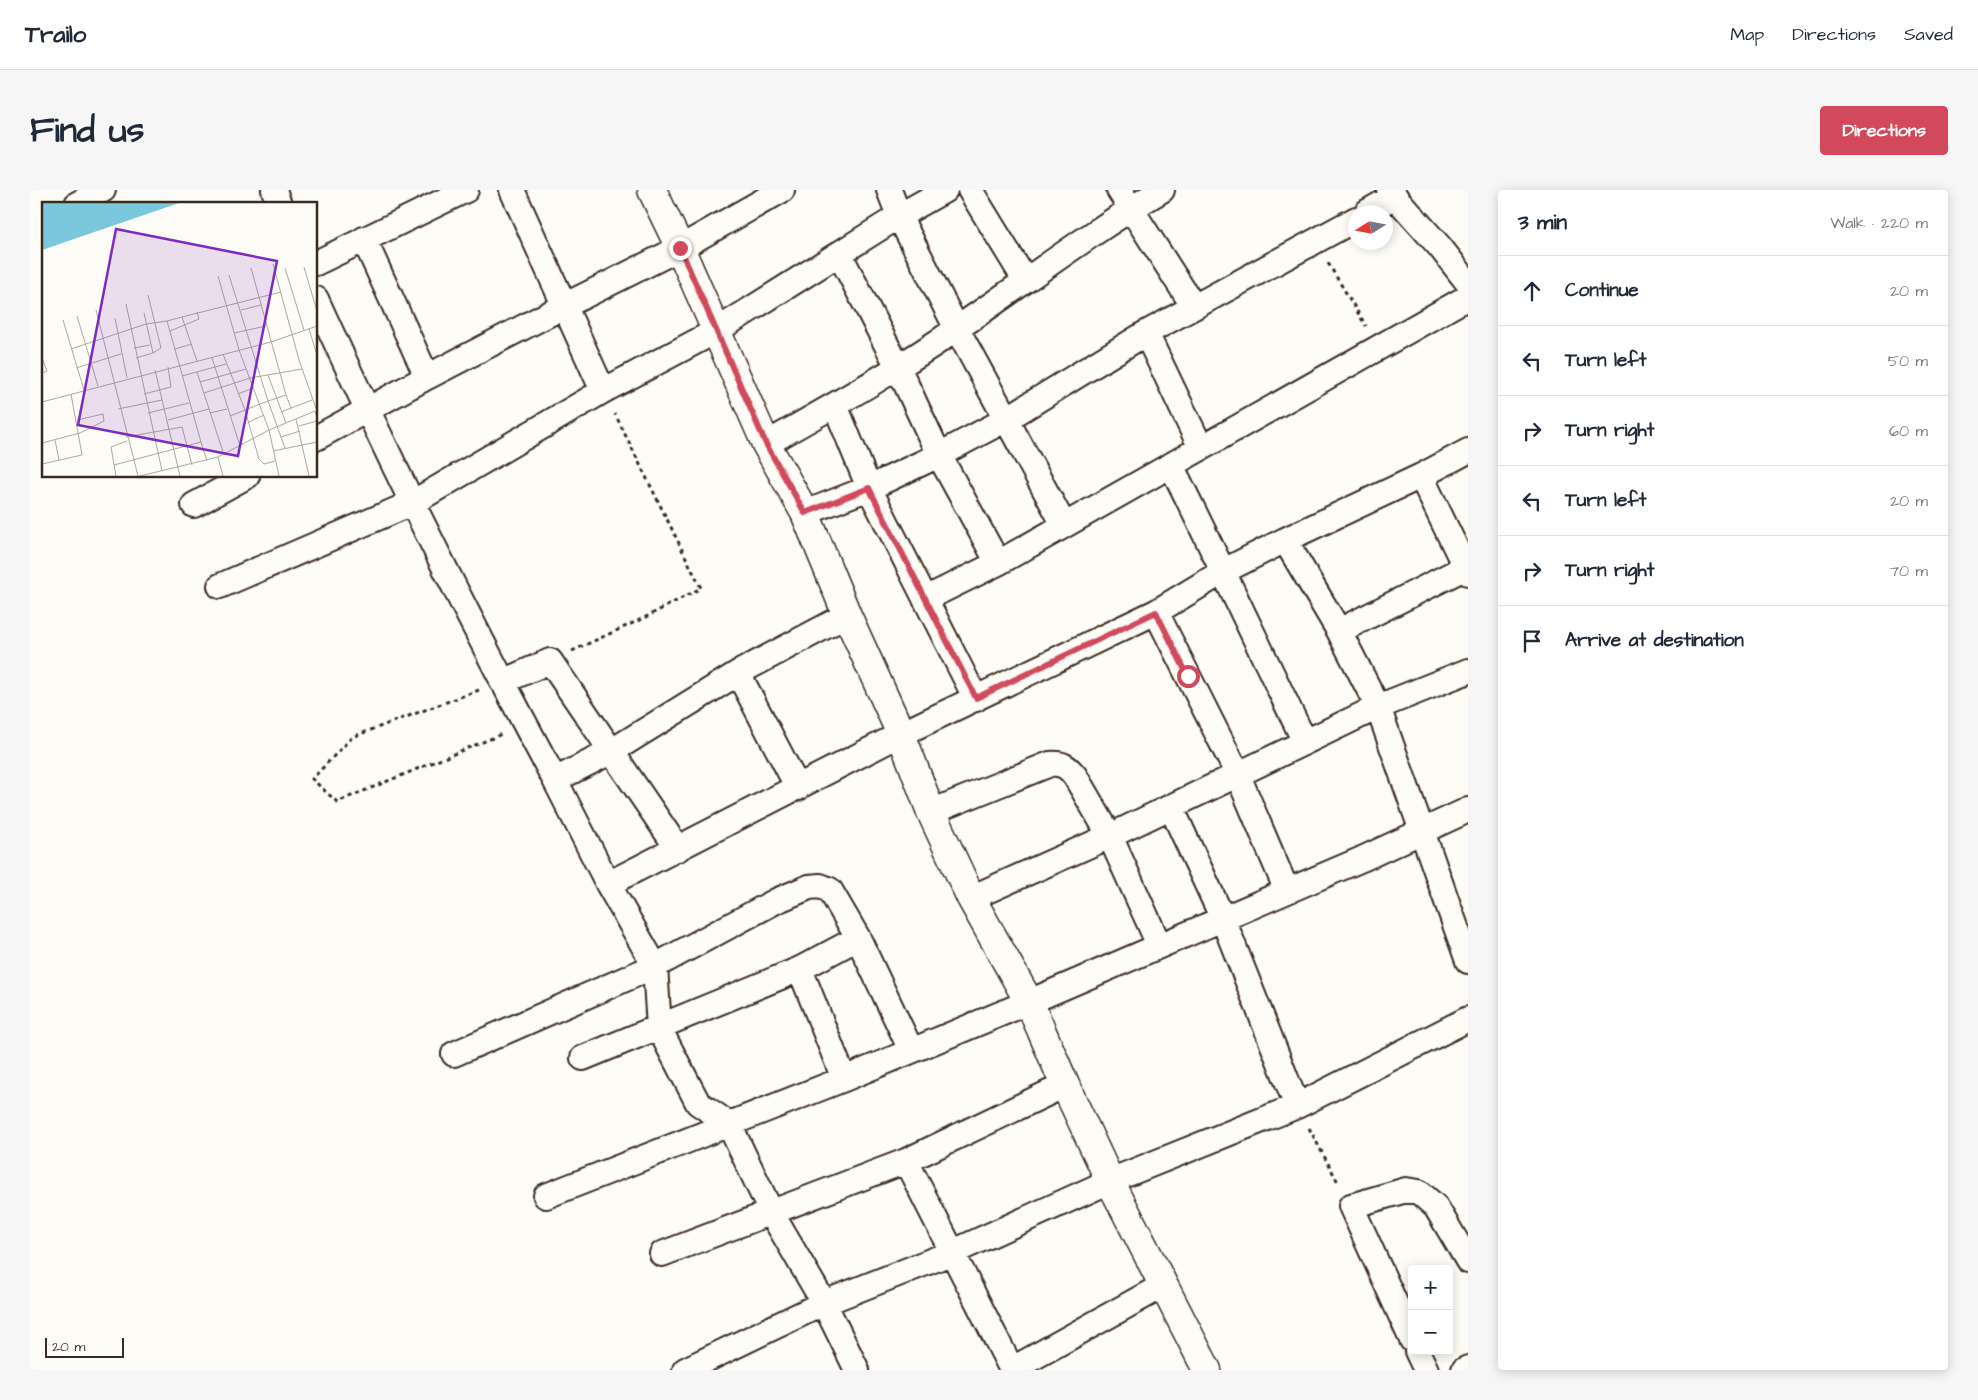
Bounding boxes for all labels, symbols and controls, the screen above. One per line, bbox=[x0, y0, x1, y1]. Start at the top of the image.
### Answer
text: Trailo bbox=[25, 18, 86, 52]
text: Map bbox=[1730, 22, 1764, 47]
text: Directions bbox=[1792, 22, 1876, 47]
text: Saved bbox=[1904, 22, 1953, 47]
text: Find us bbox=[30, 106, 144, 155]
button: Directions bbox=[1820, 106, 1948, 155]
inset map bbox=[42, 202, 318, 478]
north arrow bbox=[1348, 205, 1393, 250]
text: 3 min bbox=[1518, 208, 1567, 237]
text: Walk · 220 m bbox=[1830, 212, 1928, 234]
route end bbox=[669, 237, 692, 260]
icon: ahead bbox=[1518, 277, 1546, 305]
text: Continue bbox=[1565, 277, 1639, 304]
text: 20 m bbox=[1890, 280, 1928, 302]
icon: left bbox=[1518, 347, 1546, 375]
text: Turn left bbox=[1565, 347, 1646, 374]
text: 50 m bbox=[1888, 350, 1928, 372]
icon: right bbox=[1518, 417, 1546, 445]
text: Turn right bbox=[1565, 417, 1654, 444]
text: 60 m bbox=[1889, 420, 1928, 442]
icon: left bbox=[1518, 487, 1546, 515]
text: Turn left bbox=[1565, 487, 1646, 514]
text: 20 m bbox=[1890, 490, 1928, 512]
icon: right bbox=[1518, 557, 1546, 585]
text: Turn right bbox=[1565, 557, 1654, 584]
text: 70 m bbox=[1889, 560, 1928, 582]
icon: arrive bbox=[1518, 627, 1546, 655]
text: Arrive at destination bbox=[1565, 627, 1744, 654]
route start bbox=[1177, 665, 1200, 688]
map controls bbox=[1408, 1265, 1453, 1355]
button: + bbox=[1408, 1265, 1453, 1310]
button: − bbox=[1408, 1310, 1453, 1355]
scale bar bbox=[45, 1335, 124, 1358]
text: 20 m bbox=[52, 1337, 85, 1357]

